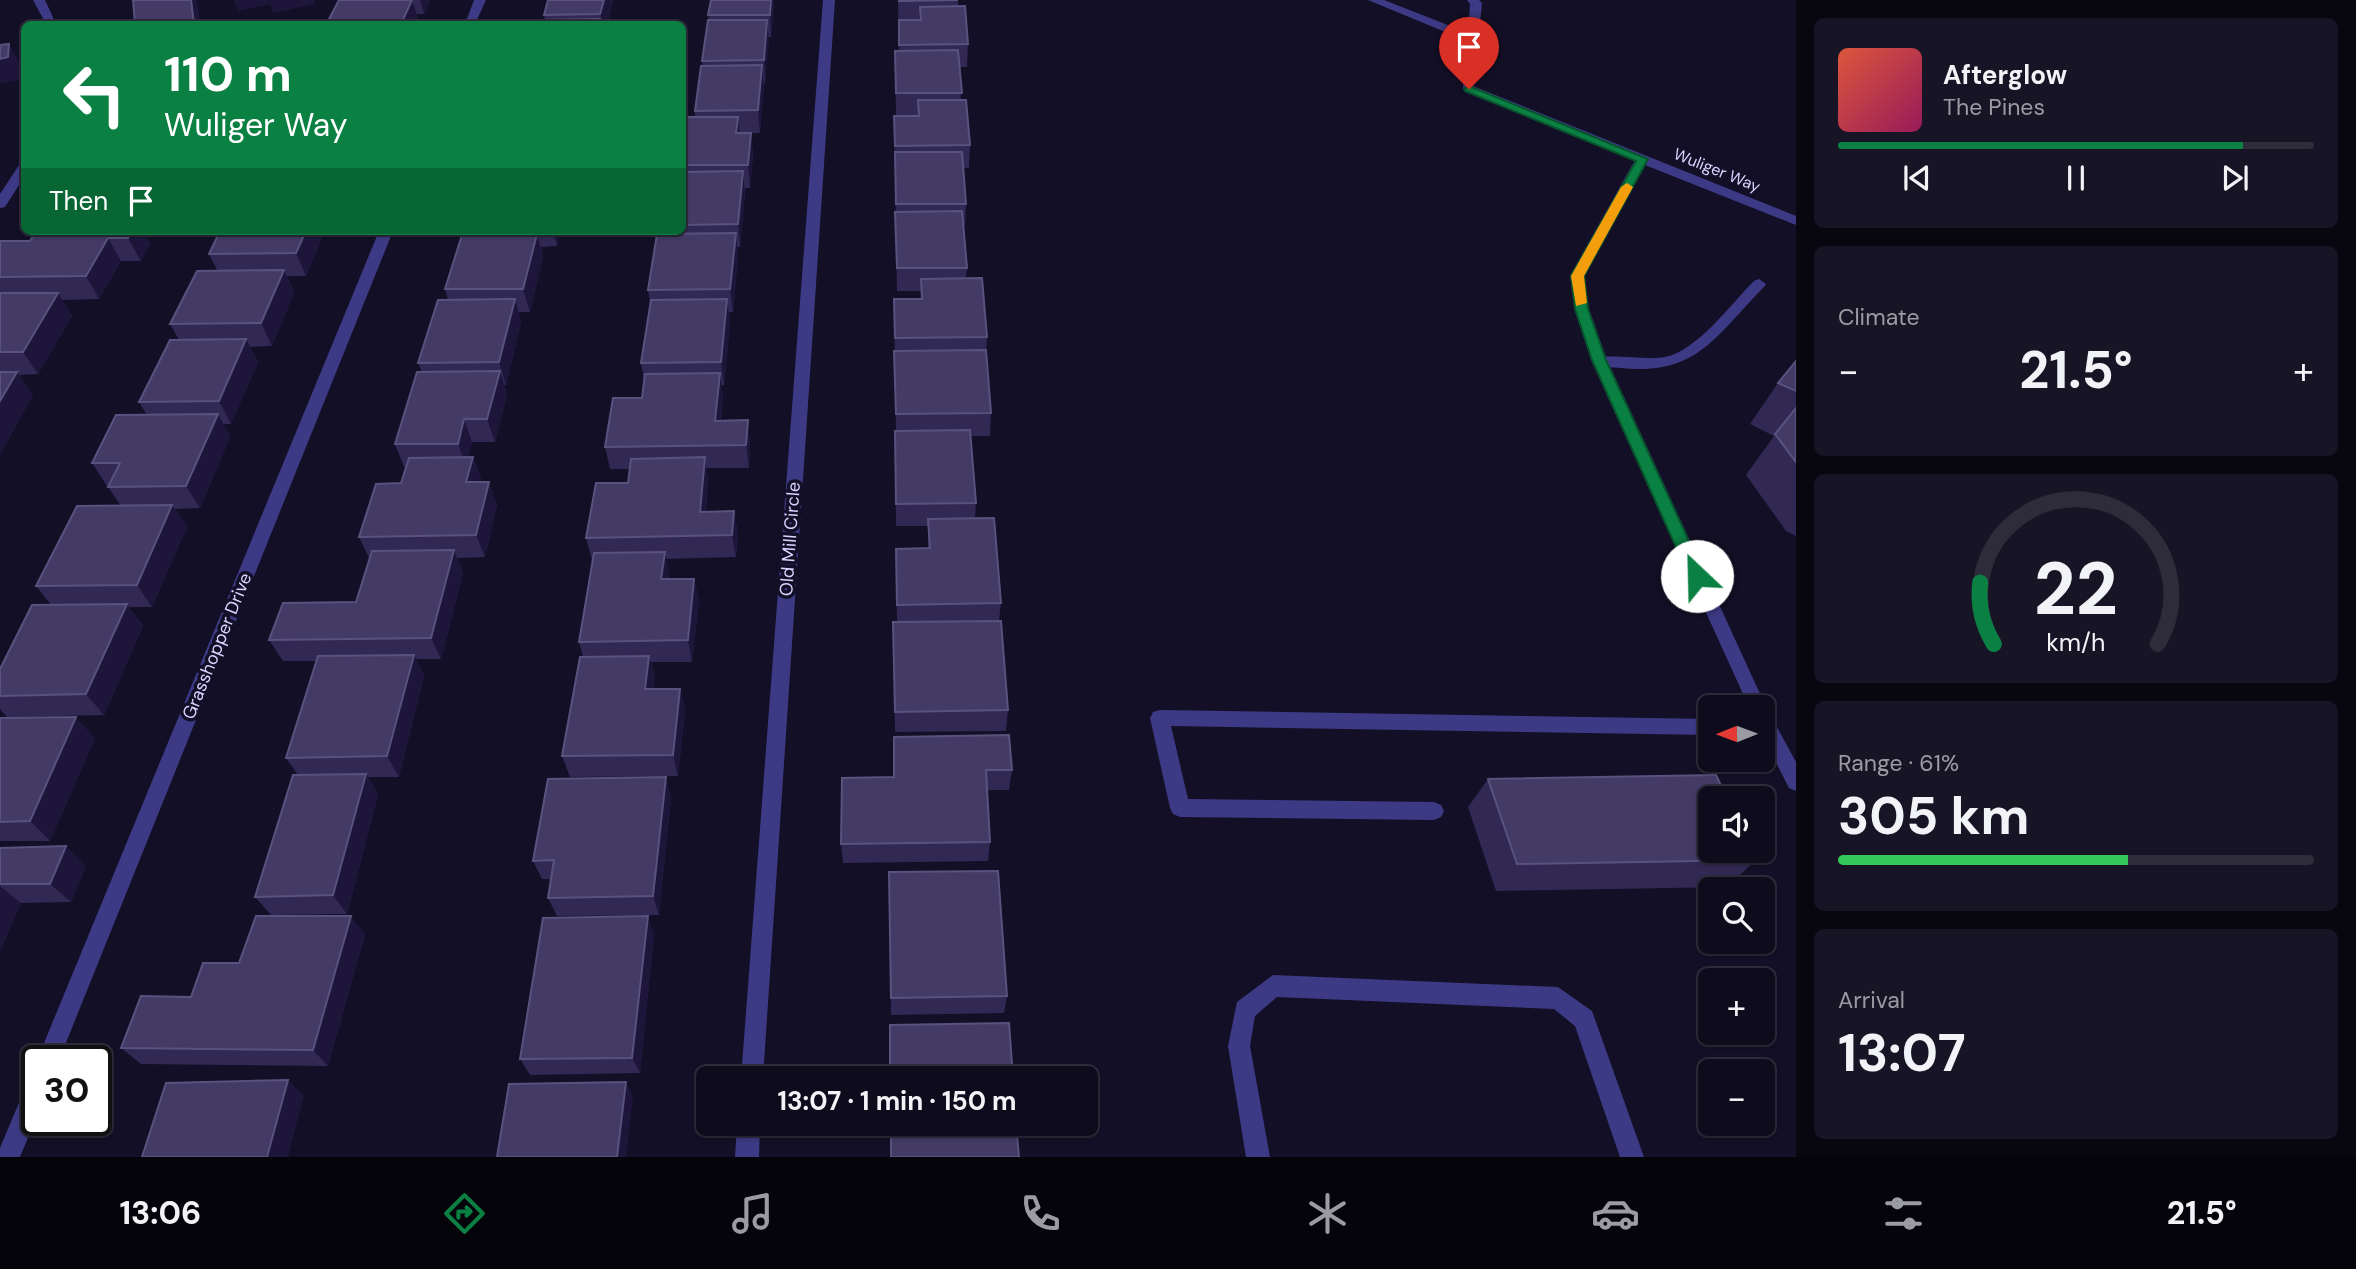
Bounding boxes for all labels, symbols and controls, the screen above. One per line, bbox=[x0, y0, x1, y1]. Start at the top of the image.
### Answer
pin bbox=[1439, 17, 1499, 89]
icon: arrive bbox=[1450, 28, 1488, 66]
text: 110 m bbox=[164, 42, 292, 106]
icon: left bbox=[49, 49, 140, 140]
text: Afterglow bbox=[1943, 58, 2067, 92]
text: The Pines bbox=[1943, 92, 2045, 122]
text: Wuliger Way bbox=[164, 104, 348, 146]
street label: Wuliger Way bbox=[1671, 143, 1764, 197]
icon: previous bbox=[1898, 159, 1936, 197]
icon: pause bbox=[2057, 159, 2095, 197]
icon: next bbox=[2216, 159, 2254, 197]
icon: arrive bbox=[122, 182, 160, 220]
text: Then bbox=[49, 184, 108, 218]
text: Climate bbox=[1838, 302, 1920, 332]
text: 21.5° bbox=[2019, 336, 2133, 404]
text: − bbox=[1838, 346, 1859, 396]
text: + bbox=[2293, 346, 2314, 396]
street label: Old Mill Circle bbox=[774, 481, 806, 597]
position arrow bbox=[1660, 539, 1734, 613]
text: 22 bbox=[2034, 543, 2118, 638]
street label: Grasshopper Drive bbox=[177, 569, 257, 723]
text: km/h bbox=[2046, 626, 2106, 659]
north arrow bbox=[1698, 695, 1774, 772]
map controls bbox=[1698, 695, 1775, 1136]
text: Range · 61% bbox=[1838, 748, 1959, 778]
text: 305 km bbox=[1838, 782, 2030, 850]
button: sound bbox=[1698, 786, 1775, 863]
button: search bbox=[1698, 877, 1775, 954]
button: + bbox=[1698, 968, 1775, 1045]
text: Arrival bbox=[1838, 985, 1905, 1015]
text: 13:07 bbox=[1838, 1019, 1966, 1087]
speed limit sign: 30 bbox=[21, 1045, 112, 1136]
button: − bbox=[1698, 1059, 1775, 1136]
text: 13:07 · 1 min · 150 m bbox=[777, 1084, 1017, 1118]
icon: directions bbox=[440, 1189, 489, 1238]
icon: music bbox=[728, 1189, 777, 1238]
icon: phone bbox=[1016, 1189, 1065, 1238]
icon: climate bbox=[1303, 1189, 1352, 1238]
icon: car bbox=[1591, 1189, 1640, 1238]
icon: filters bbox=[1879, 1189, 1928, 1238]
text: 13:06 bbox=[119, 1192, 201, 1234]
text: 21.5° bbox=[2167, 1192, 2237, 1234]

